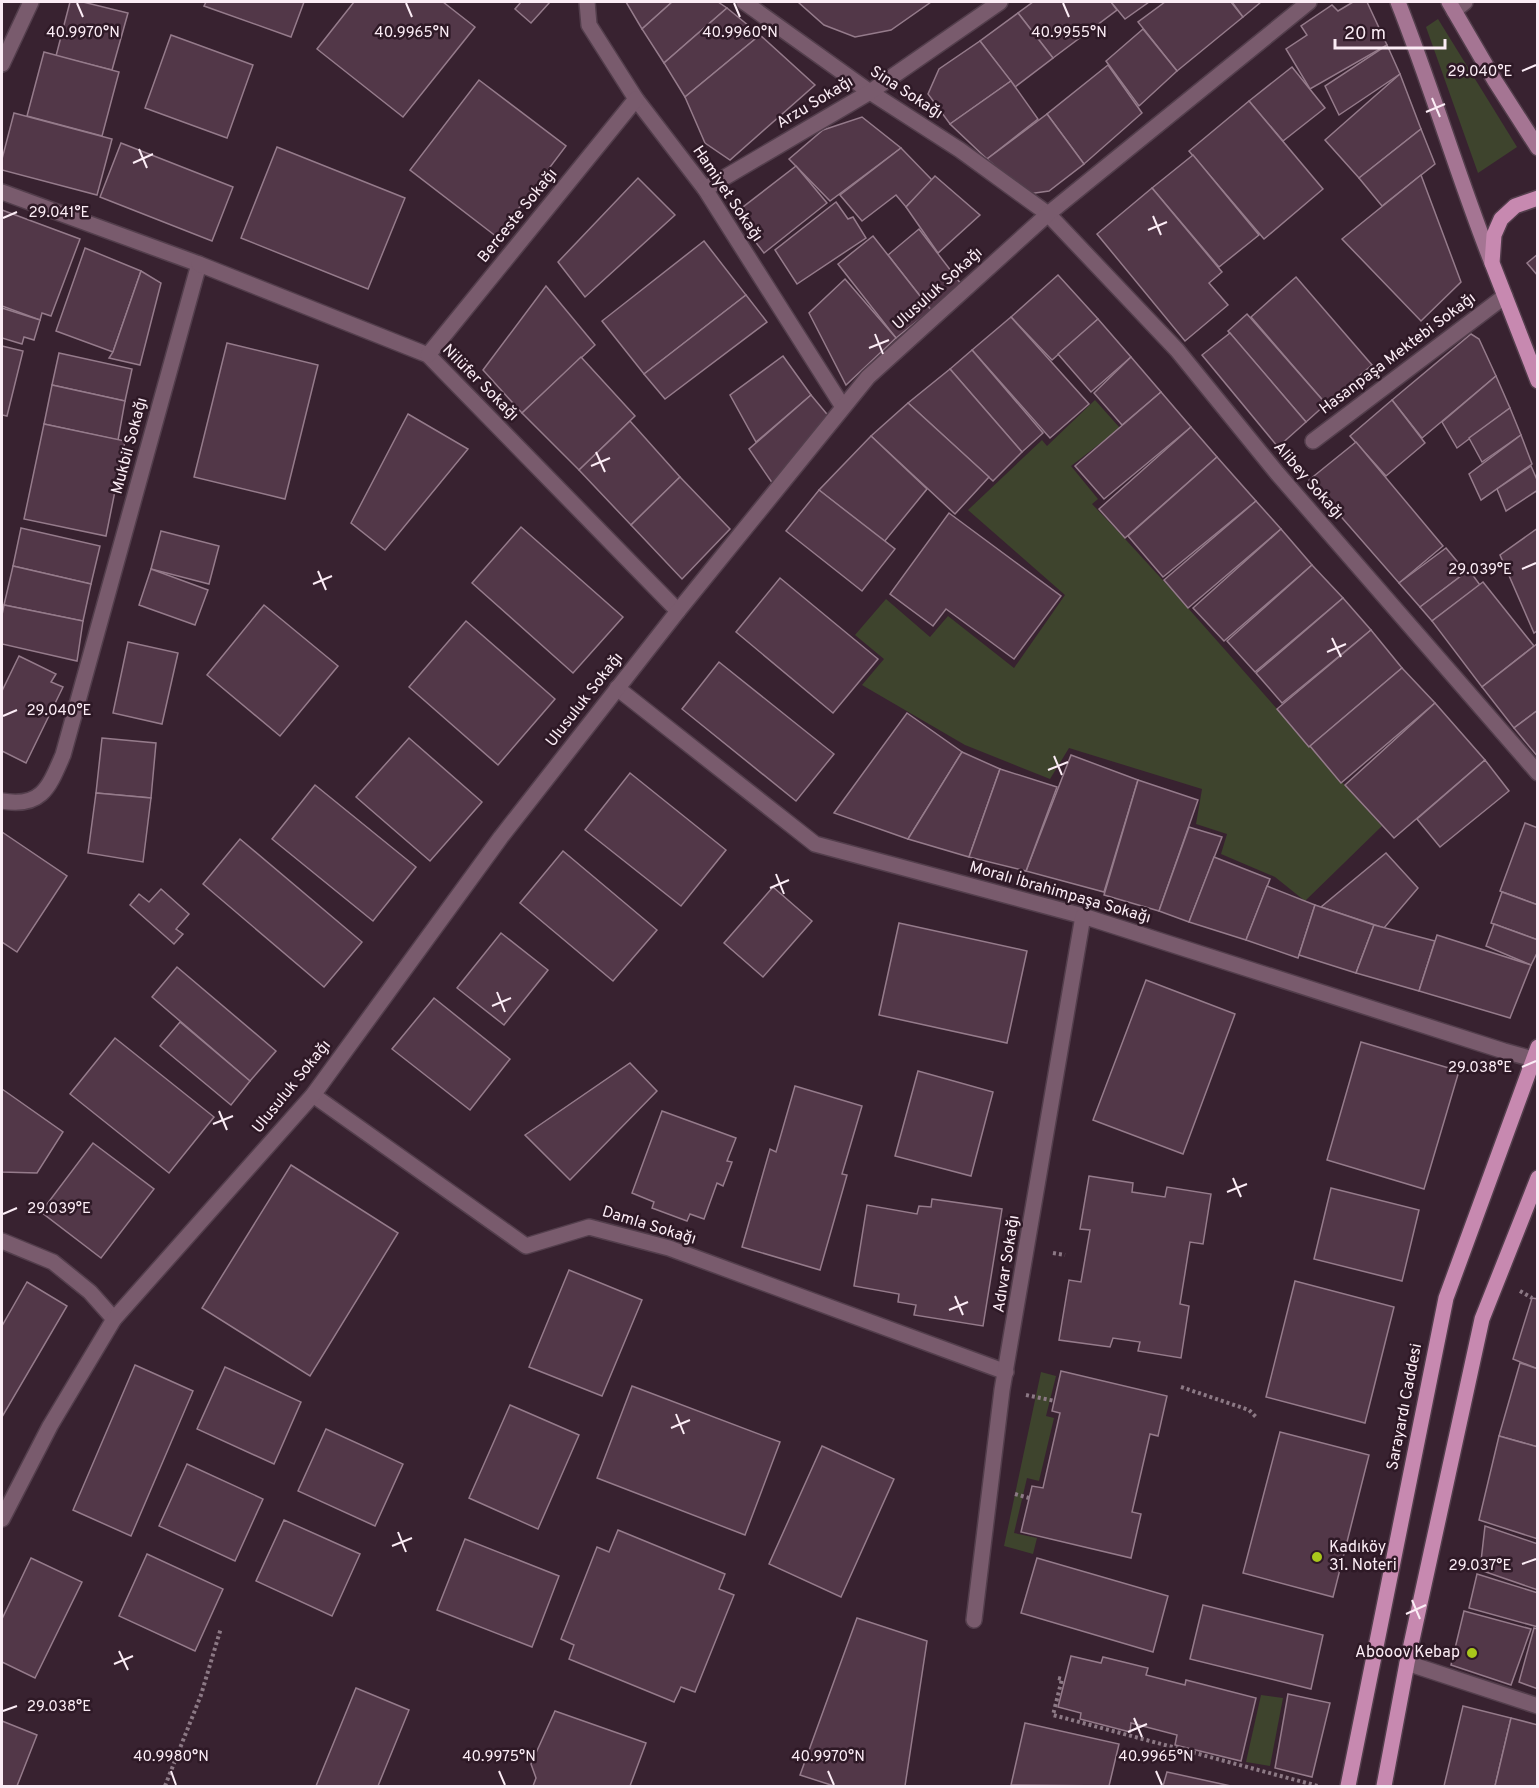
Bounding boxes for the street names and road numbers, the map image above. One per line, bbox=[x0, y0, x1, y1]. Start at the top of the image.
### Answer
street label: Sina Sokağı bbox=[866, 62, 946, 124]
street label: Arzu Sokağı bbox=[773, 72, 857, 134]
street label: Hamiyet Sokağı bbox=[687, 142, 767, 246]
street label: Berceste Sokağı bbox=[474, 165, 562, 267]
street label: Ulusuluk Sokağı bbox=[889, 243, 987, 335]
street label: Hasanpaşa Mektebi Sokağı bbox=[1316, 289, 1480, 419]
street label: Nilüfer Sokağı bbox=[437, 340, 523, 426]
street label: Mukbil Sokağı bbox=[107, 395, 153, 497]
street label: Alibey Sokağı bbox=[1269, 438, 1347, 524]
street label: Ulusuluk Sokağı bbox=[542, 649, 628, 751]
street label: Moralı İbrahimpaşa Sokağı bbox=[967, 857, 1153, 929]
street label: Ulusuluk Sokağı bbox=[248, 1036, 336, 1138]
street label: Damla Sokağı bbox=[600, 1202, 698, 1250]
street label: Adıvar Sokağı bbox=[989, 1214, 1025, 1314]
street label: Sarayardı Caddesi bbox=[1383, 1342, 1427, 1472]

